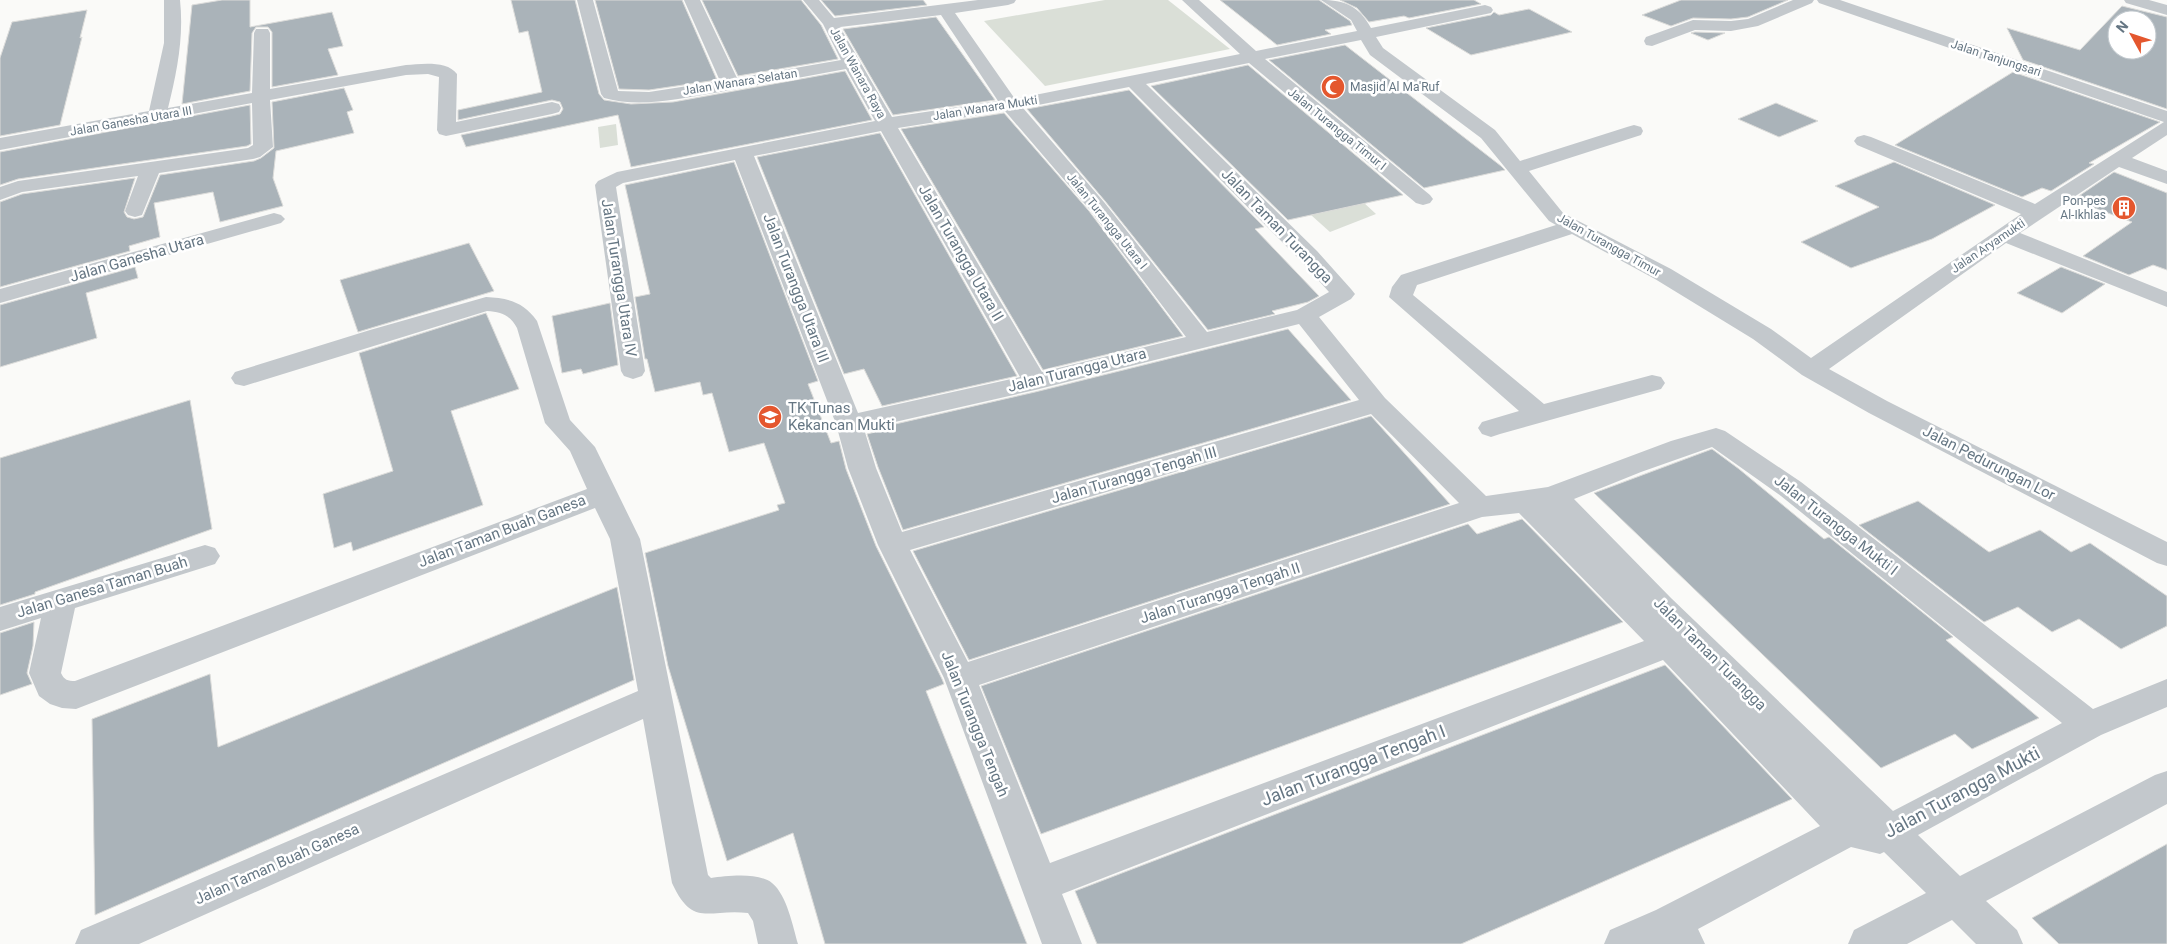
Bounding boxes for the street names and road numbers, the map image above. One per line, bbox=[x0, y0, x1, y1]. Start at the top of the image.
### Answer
street label: Jalan Wanara Raya bbox=[827, 25, 889, 121]
street label: Jalan Tanjungsari bbox=[1949, 37, 2043, 79]
street label: Jalan Wanara Selatan bbox=[682, 66, 798, 98]
street label: Jalan Turangga Timur I bbox=[1285, 85, 1389, 173]
street label: Jalan Wanara Mukti bbox=[932, 93, 1038, 123]
street label: Jalan Ganesha Utara III bbox=[69, 103, 193, 139]
street label: Jalan Taman Turangga bbox=[1218, 165, 1336, 287]
street label: Jalan Turangga Utara I bbox=[1064, 170, 1150, 272]
street label: Jalan Turangga Utara II bbox=[915, 182, 1007, 324]
street label: Jalan Turangga Utara IV bbox=[598, 198, 640, 359]
street label: Jalan Turangga Utara III bbox=[759, 211, 833, 365]
street label: Jalan Turangga Timur bbox=[1555, 211, 1663, 279]
street label: Jalan Aryamukti bbox=[1948, 216, 2028, 276]
street label: Jalan Ganesha Utara bbox=[68, 230, 206, 286]
street label: Jalan Turangga Utara bbox=[1006, 344, 1148, 396]
street label: Jalan Pedurungan Lor bbox=[1920, 422, 2058, 504]
street label: Jalan Turangga Tengah III bbox=[1049, 443, 1219, 507]
street label: Jalan Turangga Mukti I bbox=[1771, 471, 1901, 579]
street label: Jalan Taman Buah Ganesa bbox=[416, 491, 588, 571]
street label: Jalan Ganesa Taman Buah bbox=[14, 552, 190, 622]
street label: Jalan Turangga Tengah II bbox=[1138, 559, 1302, 627]
street label: Jalan Taman Turangga bbox=[1650, 594, 1770, 714]
street label: Jalan Turangga Tengah bbox=[938, 649, 1012, 799]
street label: Jalan Turangga Tengah I bbox=[1258, 720, 1448, 810]
street label: Jalan Turangga Mukti bbox=[1881, 742, 2043, 842]
street label: Jalan Taman Buah Ganesa bbox=[192, 820, 362, 908]

